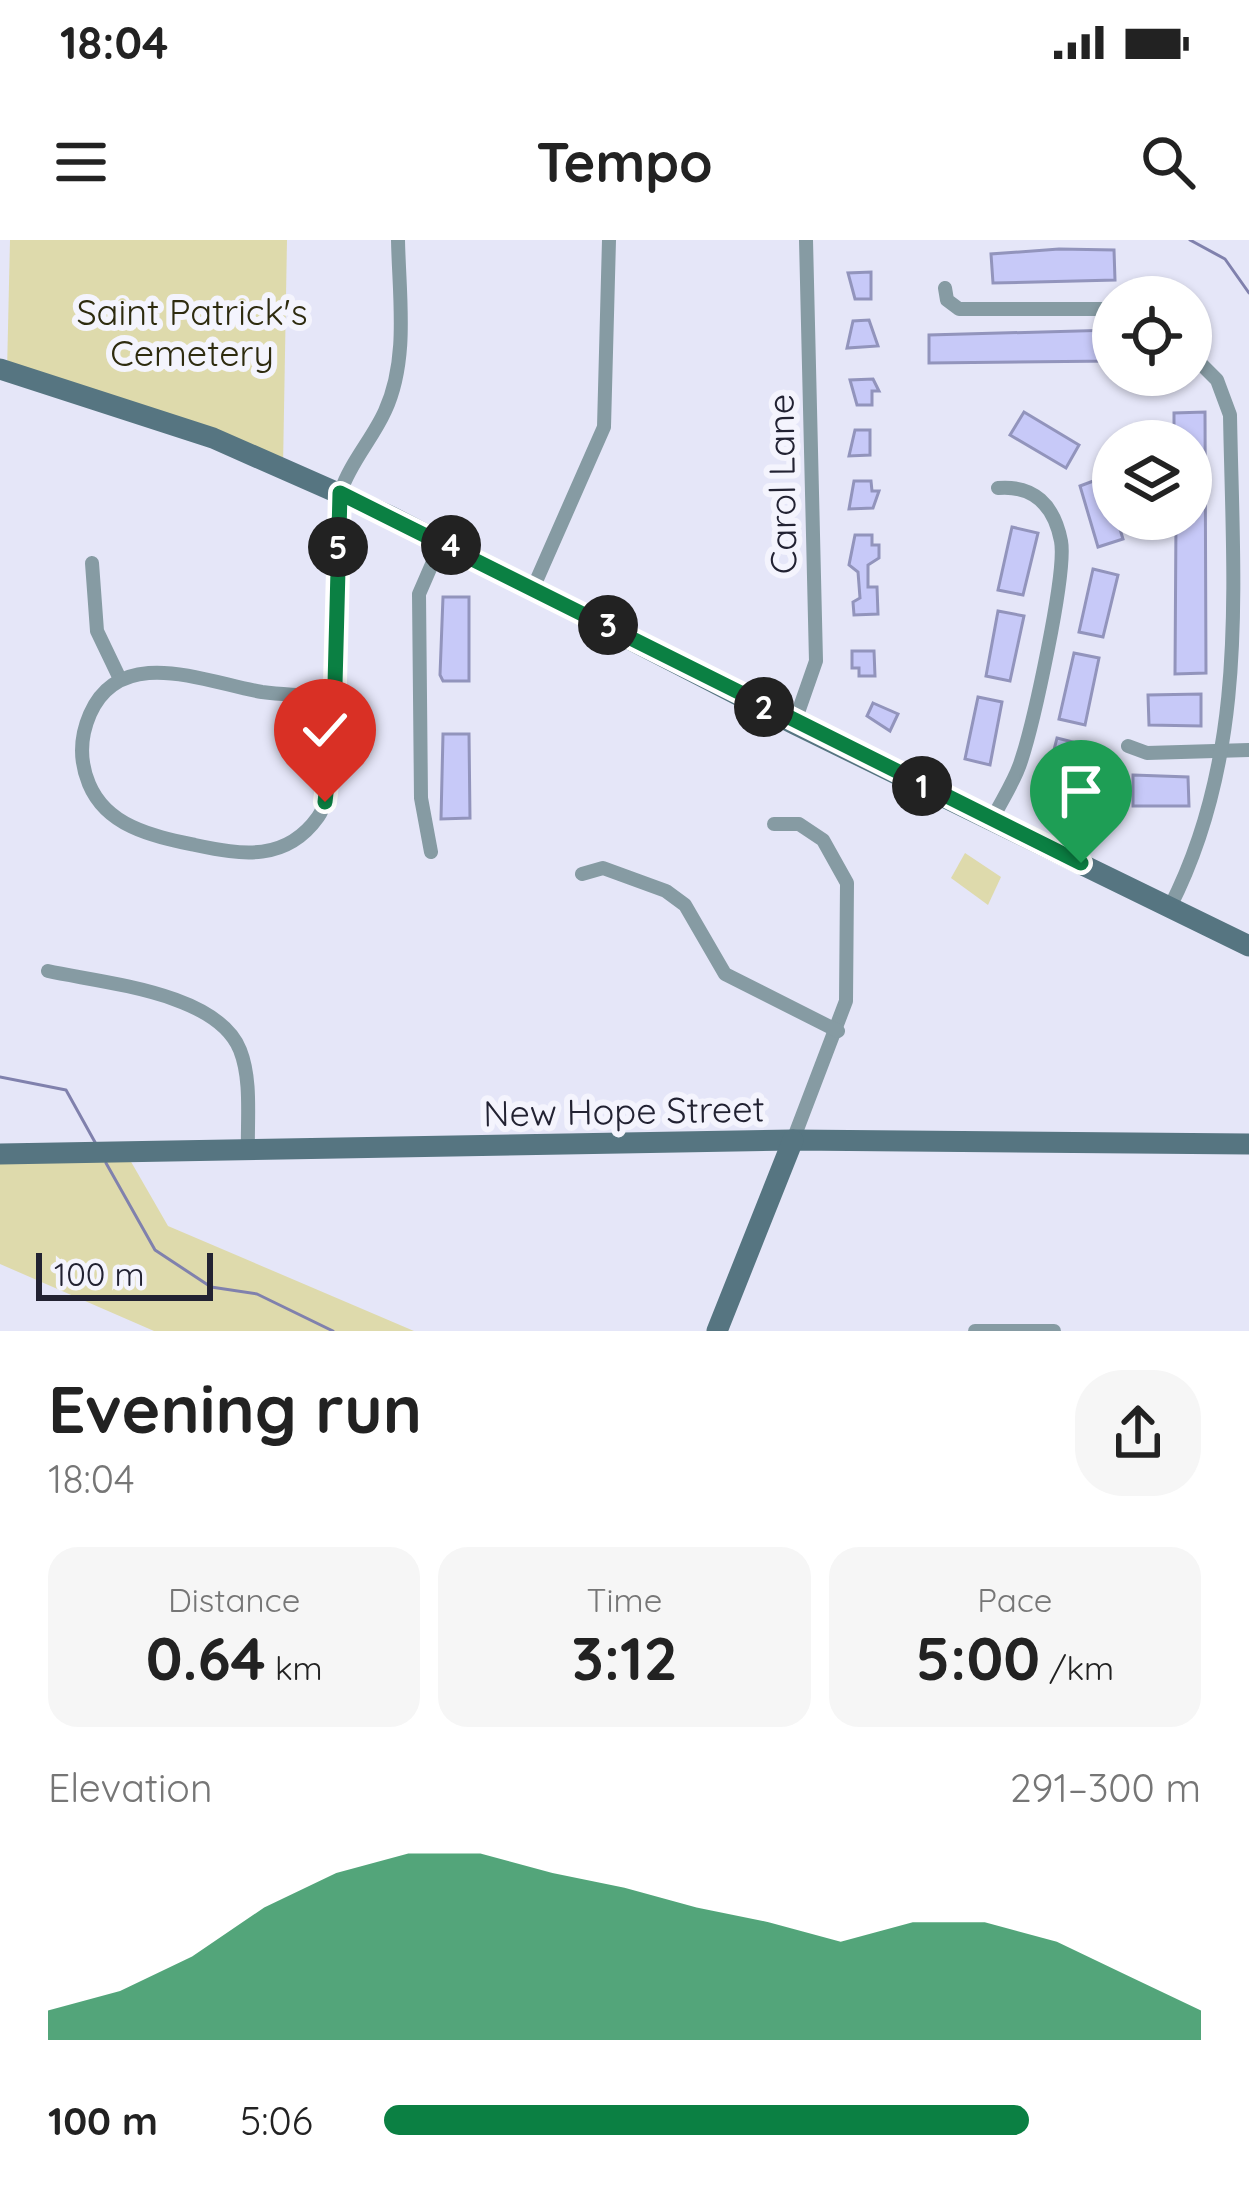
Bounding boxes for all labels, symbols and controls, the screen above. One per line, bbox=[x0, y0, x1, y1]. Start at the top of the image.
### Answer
text: 18:04 bbox=[60, 14, 169, 70]
text: Tempo bbox=[536, 128, 713, 196]
icon: menu bbox=[48, 129, 114, 195]
icon: search bbox=[1135, 129, 1201, 195]
map controls bbox=[1092, 276, 1212, 540]
button: locate bbox=[1092, 276, 1212, 396]
park label: Saint Patrick's Cemetery bbox=[76, 289, 308, 375]
street label: Carol Lane bbox=[757, 393, 806, 575]
button: layers bbox=[1092, 420, 1212, 540]
pin: 4 bbox=[421, 515, 481, 575]
pin: 5 bbox=[308, 517, 368, 577]
text: 4 bbox=[441, 524, 461, 565]
text: 5 bbox=[328, 526, 348, 567]
pin: 3 bbox=[578, 595, 638, 655]
text: 3 bbox=[599, 604, 617, 645]
pin: 2 bbox=[734, 677, 794, 737]
pin bbox=[274, 679, 376, 802]
text: 2 bbox=[755, 686, 773, 727]
icon: check bbox=[292, 697, 358, 763]
pin bbox=[1030, 740, 1132, 863]
pin: 1 bbox=[892, 756, 952, 816]
icon: arrive bbox=[1048, 758, 1114, 824]
text: 1 bbox=[916, 765, 928, 806]
street label: New Hope Street bbox=[483, 1086, 765, 1135]
scale bar bbox=[36, 1247, 213, 1300]
text: 100 m bbox=[54, 1253, 145, 1294]
text: Evening run bbox=[48, 1367, 422, 1450]
button: share bbox=[1075, 1370, 1201, 1496]
text: 18:04 bbox=[48, 1454, 135, 1503]
text: Distance bbox=[168, 1579, 300, 1620]
text: Time bbox=[587, 1579, 662, 1620]
text: Pace bbox=[977, 1579, 1052, 1620]
text: 0.64 bbox=[146, 1620, 266, 1695]
text: 3:12 bbox=[571, 1620, 678, 1695]
text: 5:00 bbox=[916, 1620, 1040, 1695]
text: km bbox=[266, 1647, 323, 1688]
text: /km bbox=[1040, 1647, 1114, 1688]
text: Elevation bbox=[48, 1763, 212, 1812]
text: 291–300 m bbox=[1010, 1763, 1201, 1812]
text: 100 m bbox=[48, 2096, 158, 2145]
text: 5:06 bbox=[240, 2096, 313, 2145]

